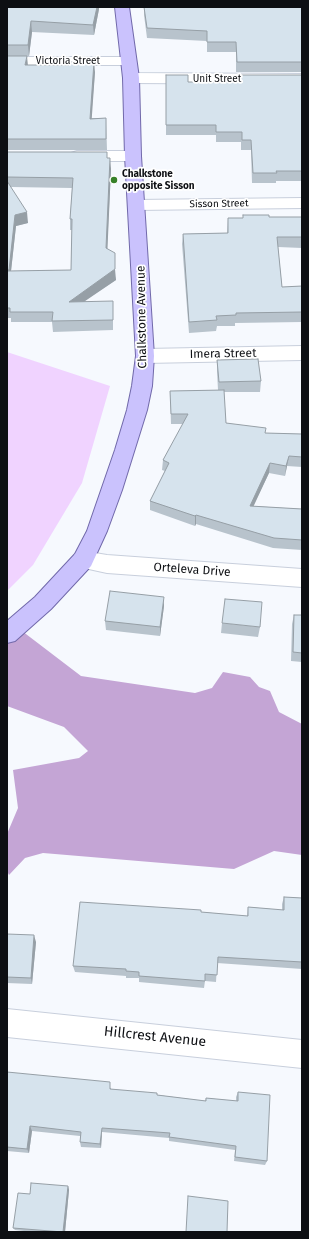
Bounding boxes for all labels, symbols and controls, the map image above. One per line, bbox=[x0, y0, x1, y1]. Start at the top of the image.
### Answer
street label: Victoria Street bbox=[36, 55, 100, 67]
street label: Unit Street bbox=[193, 73, 241, 85]
place label: Chalkstone opposite Sisson bbox=[122, 168, 195, 192]
marker: Chalkstone opposite Sisson bbox=[109, 175, 119, 185]
street label: Sisson Street bbox=[189, 197, 249, 211]
street label: Chalkstone Avenue bbox=[134, 265, 150, 369]
street label: Imera Street bbox=[189, 346, 257, 362]
street label: Orteleva Drive bbox=[153, 560, 231, 580]
street label: Hillcrest Avenue bbox=[103, 1023, 207, 1051]

